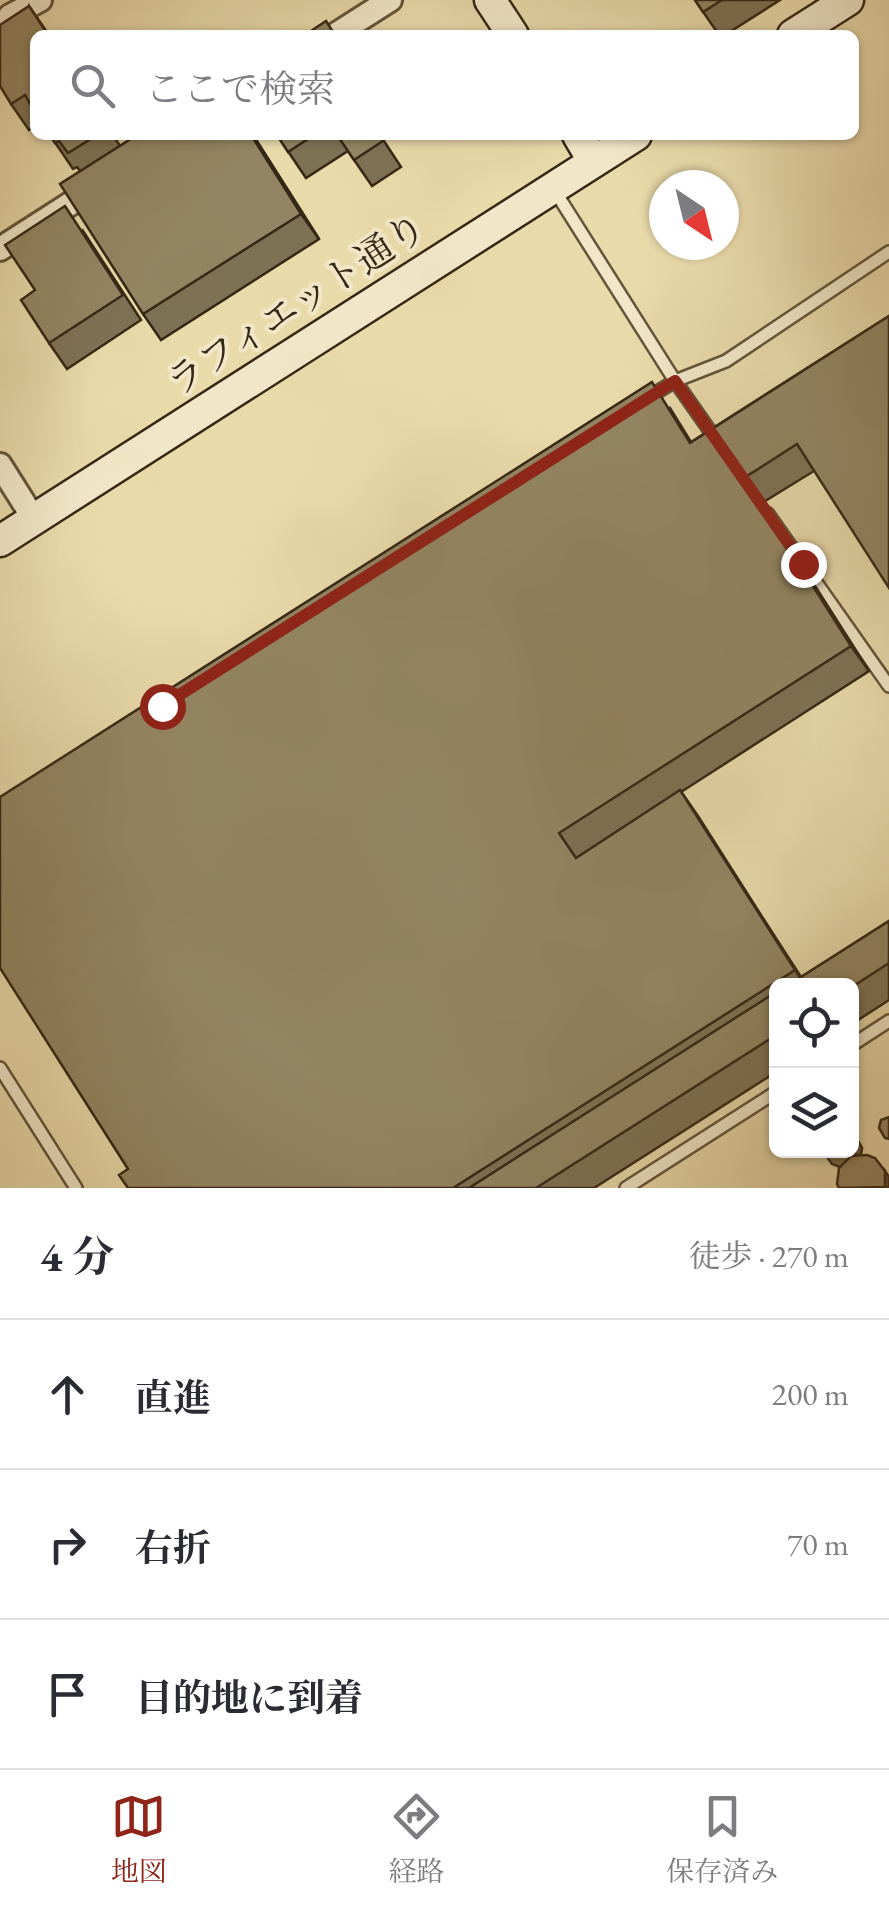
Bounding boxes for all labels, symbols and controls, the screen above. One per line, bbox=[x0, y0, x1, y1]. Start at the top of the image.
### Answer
search box bbox=[30, 30, 859, 140]
icon: search bbox=[65, 58, 120, 113]
text: ここで検索 bbox=[145, 64, 335, 113]
north arrow bbox=[649, 170, 739, 260]
street label: ラフィエット通り bbox=[157, 202, 435, 406]
route end bbox=[781, 542, 827, 588]
route start bbox=[140, 684, 186, 730]
map controls bbox=[769, 978, 859, 1158]
button: locate bbox=[769, 978, 859, 1068]
button: layers bbox=[769, 1068, 859, 1158]
text: 4 分 bbox=[40, 1229, 114, 1284]
text: 徒歩 · 270 m bbox=[688, 1235, 849, 1277]
icon: ahead bbox=[40, 1367, 95, 1422]
text: 直進 bbox=[135, 1373, 211, 1422]
text: 200 m bbox=[772, 1373, 849, 1415]
icon: right bbox=[40, 1517, 95, 1572]
text: 右折 bbox=[135, 1523, 211, 1572]
text: 70 m bbox=[787, 1523, 849, 1565]
icon: arrive bbox=[40, 1667, 95, 1722]
text: 目的地に到着 bbox=[135, 1673, 363, 1722]
tab: 地図 bbox=[111, 1789, 167, 1889]
tab: 経路 bbox=[388, 1789, 444, 1889]
tab: 保存済み bbox=[666, 1789, 778, 1889]

